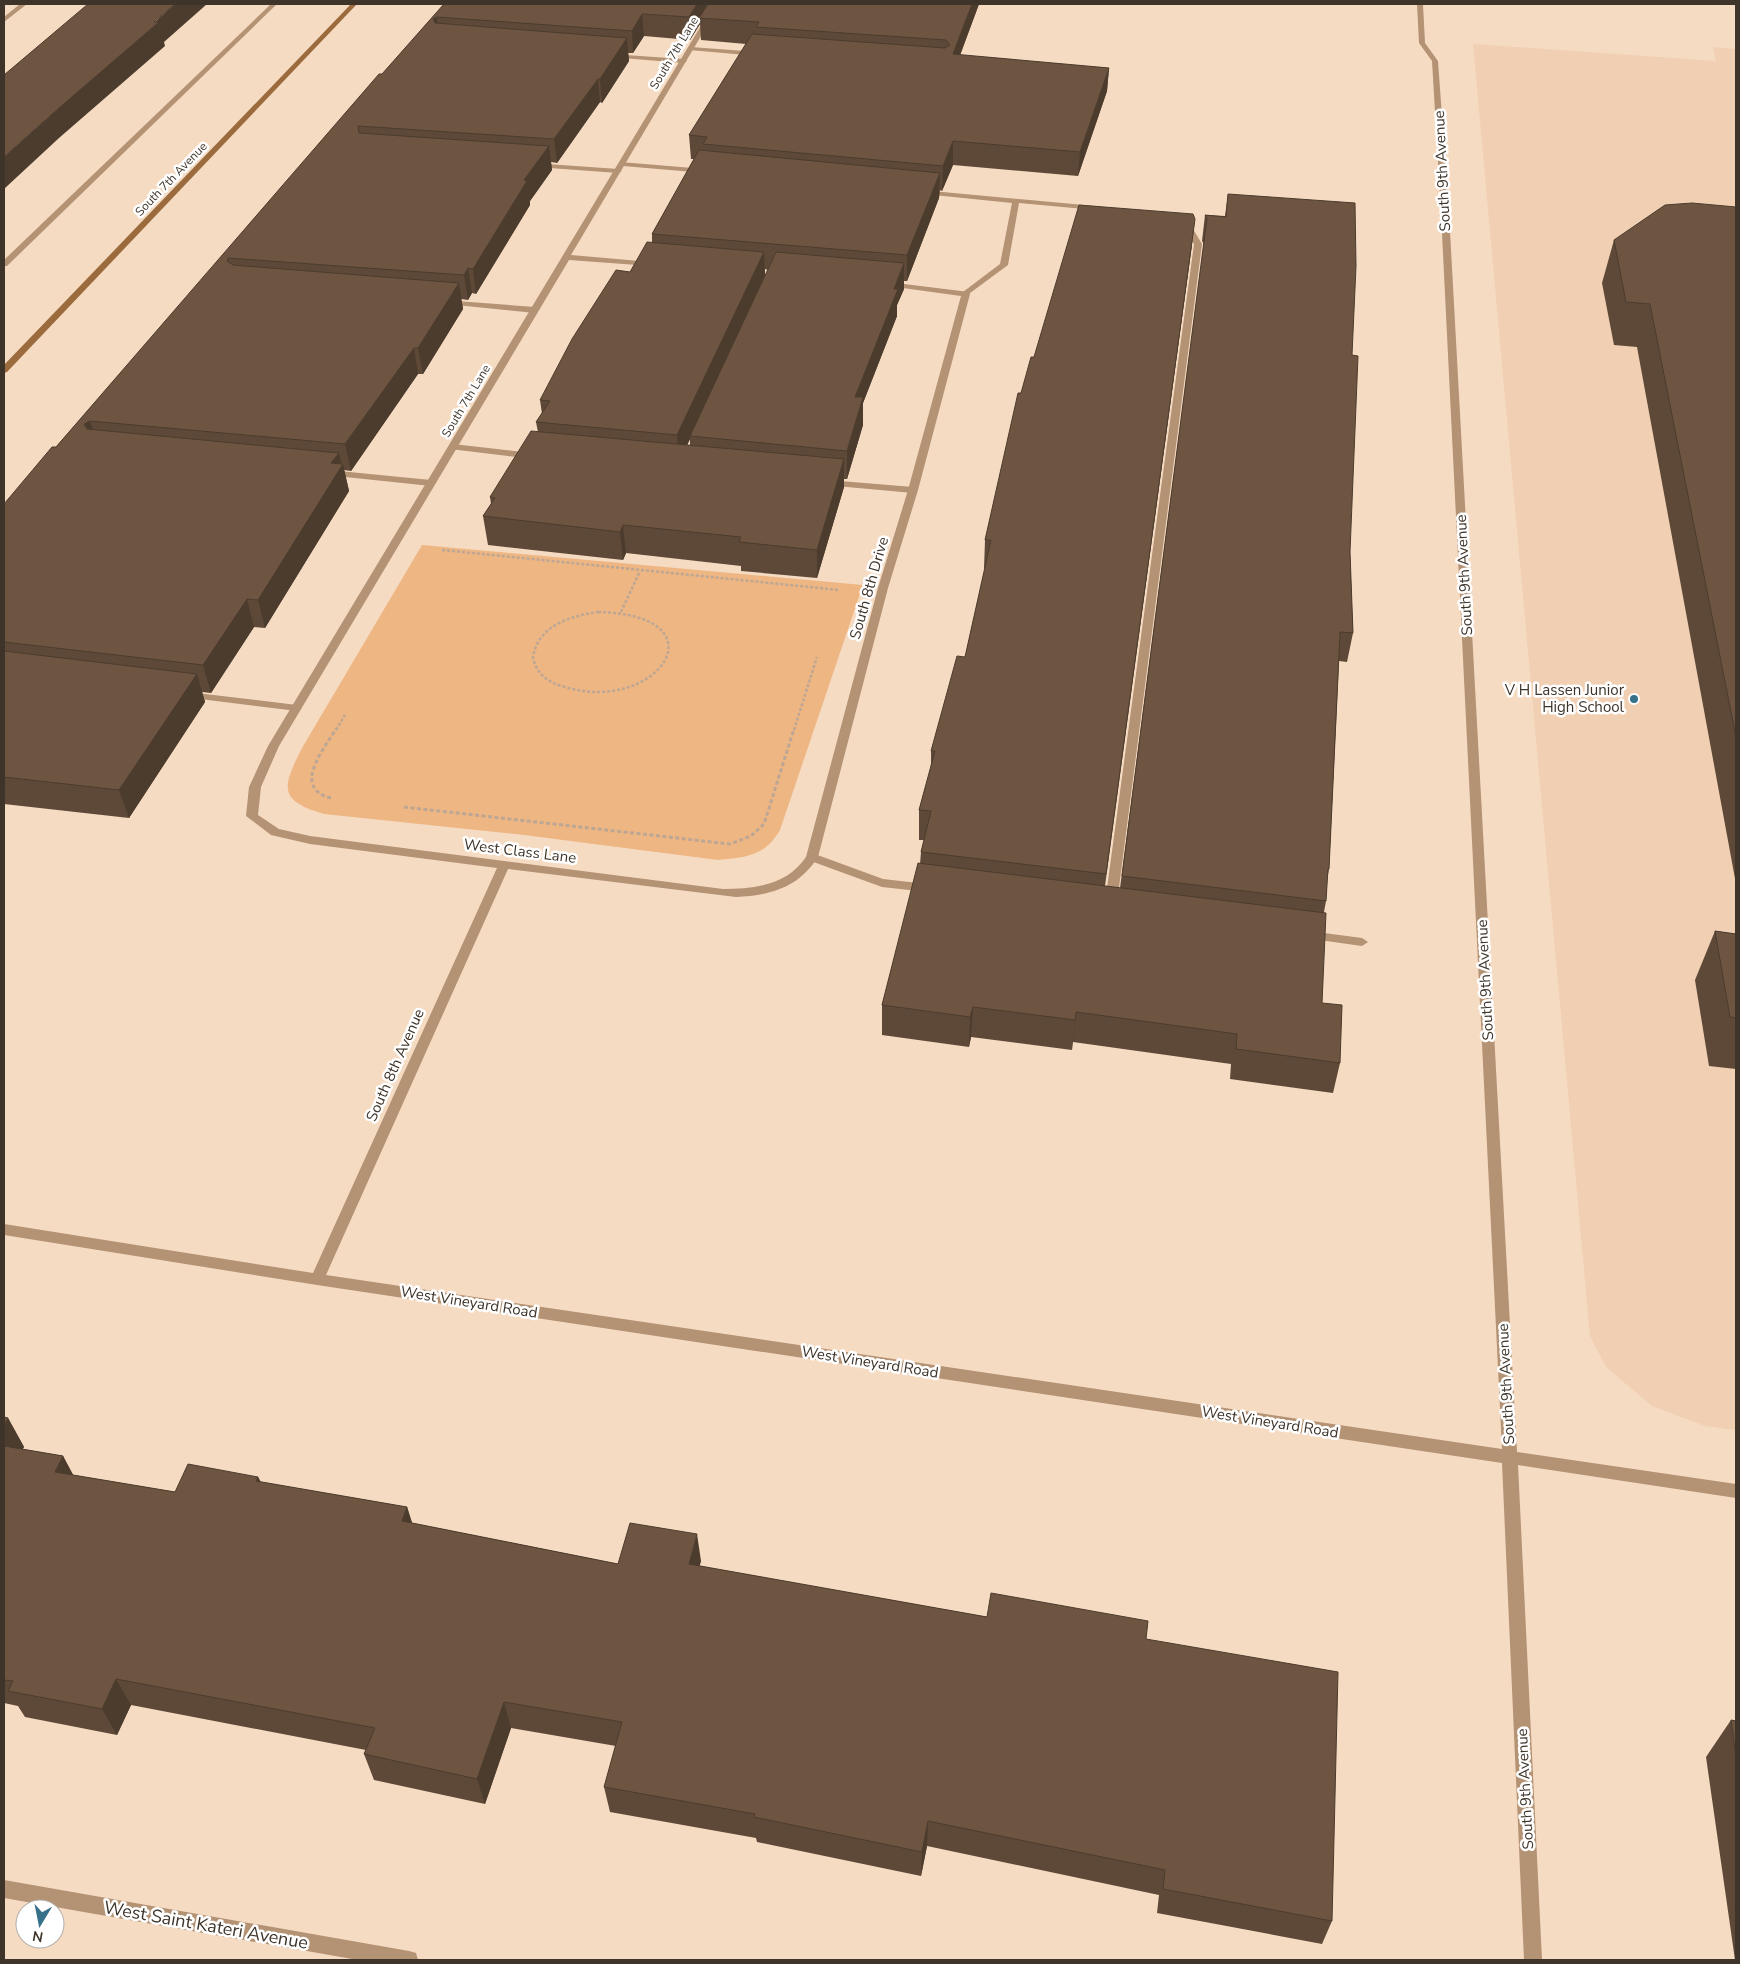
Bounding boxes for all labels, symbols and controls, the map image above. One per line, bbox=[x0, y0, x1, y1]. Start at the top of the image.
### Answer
street label: South 7th Lane bbox=[646, 14, 702, 92]
street label: South 9th Avenue bbox=[1429, 110, 1455, 232]
street label: South 7th Avenue bbox=[132, 139, 210, 219]
street label: South 7th Lane bbox=[438, 362, 494, 440]
street label: South 9th Avenue bbox=[1451, 514, 1477, 636]
street label: South 8th Drive bbox=[845, 534, 893, 642]
place label: V H Lassen Junior High School bbox=[1504, 680, 1625, 717]
marker: V H Lassen Junior High School bbox=[1628, 693, 1640, 705]
street label: West Class Lane bbox=[463, 834, 577, 868]
street label: South 9th Avenue bbox=[1472, 919, 1498, 1041]
street label: South 8th Avenue bbox=[361, 1006, 429, 1124]
street label: West Vineyard Road bbox=[399, 1281, 539, 1323]
street label: South 9th Avenue bbox=[1493, 1323, 1519, 1445]
street label: West Vineyard Road bbox=[800, 1341, 940, 1383]
street label: West Vineyard Road bbox=[1200, 1401, 1340, 1443]
street label: South 9th Avenue bbox=[1512, 1728, 1538, 1850]
street label: West Saint Kateri Avenue bbox=[102, 1895, 310, 1955]
north arrow bbox=[15, 1899, 65, 1949]
text: N bbox=[31, 1926, 45, 1947]

